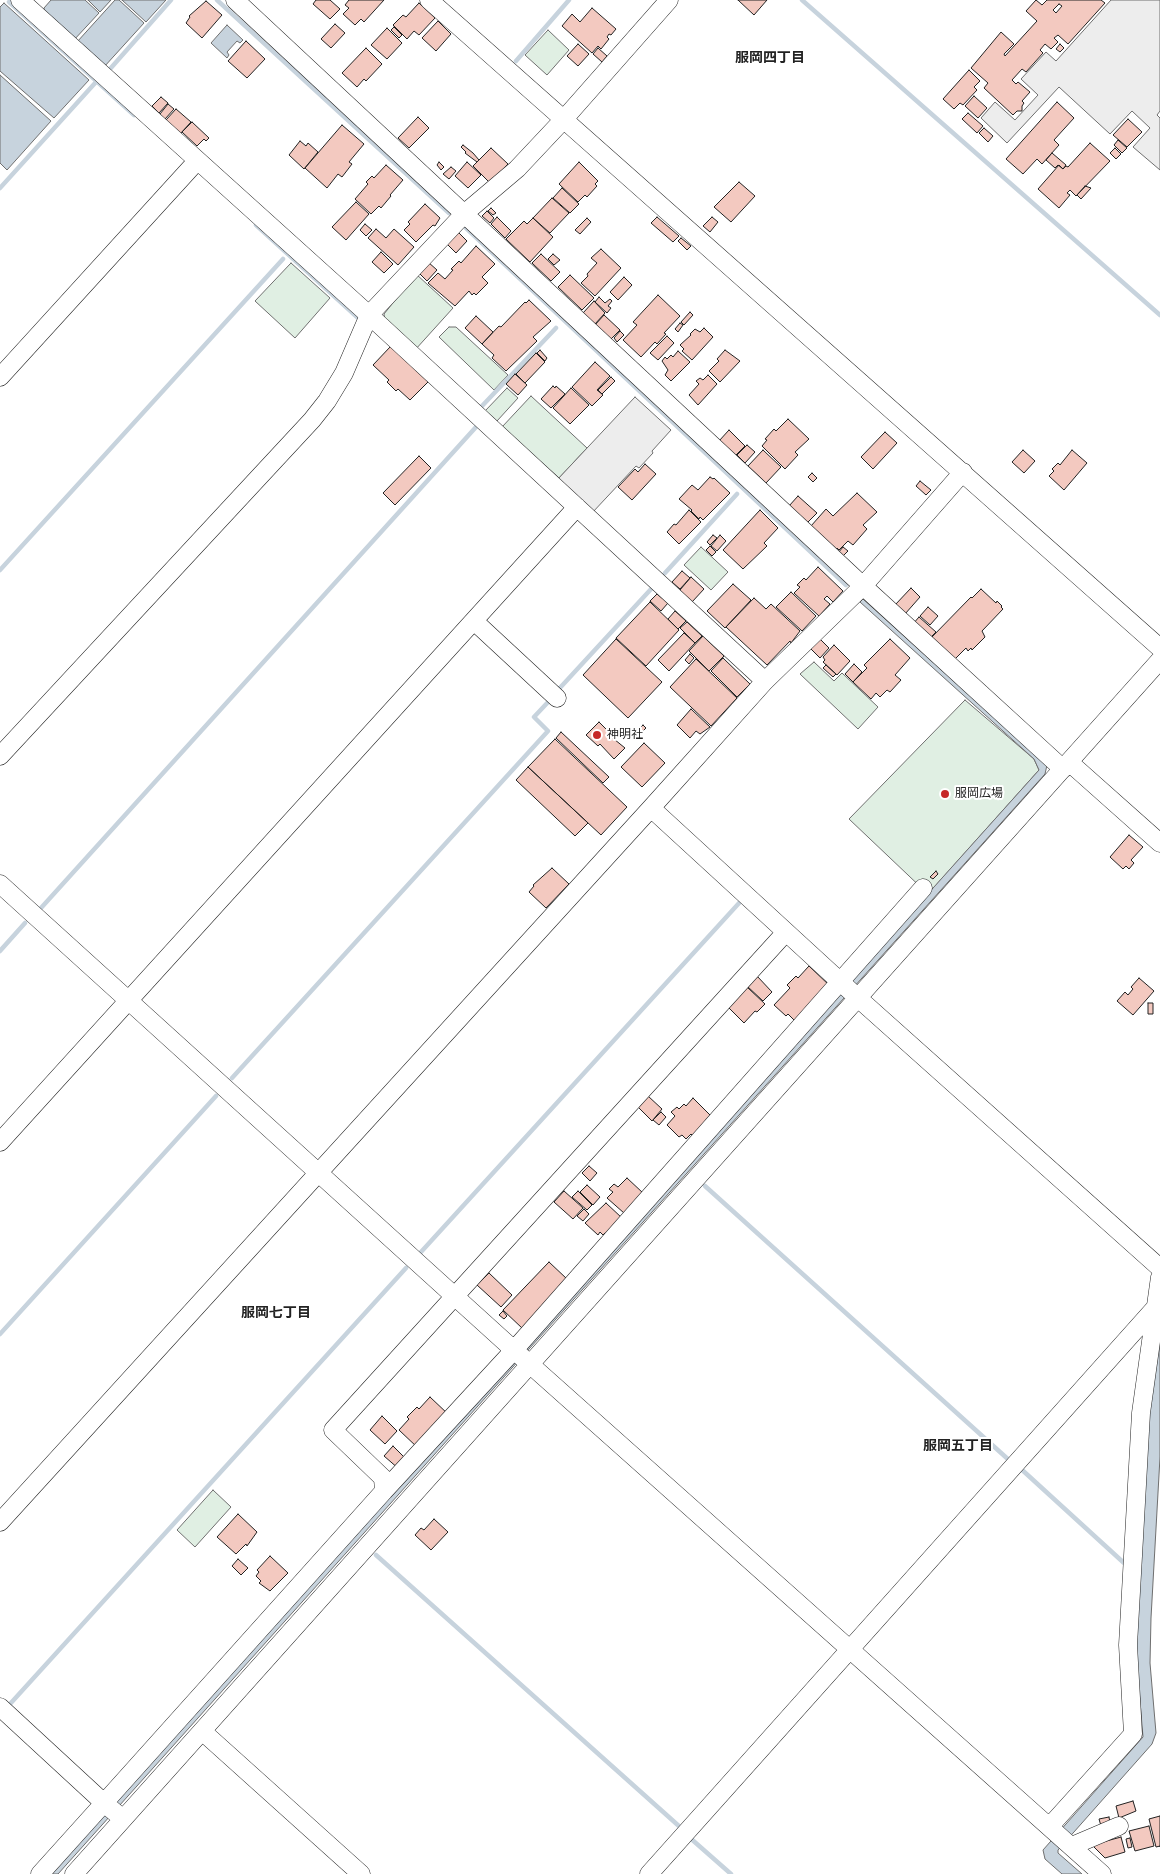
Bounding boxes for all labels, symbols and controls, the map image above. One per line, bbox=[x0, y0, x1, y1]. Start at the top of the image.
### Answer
district label: 服岡四丁目 bbox=[735, 50, 805, 66]
place label: 神明社 bbox=[607, 728, 643, 742]
marker: 神明社 bbox=[591, 729, 603, 741]
place label: 服岡広場 bbox=[955, 787, 1003, 801]
marker: 服岡広場 bbox=[939, 788, 951, 800]
district label: 服岡七丁目 bbox=[241, 1305, 311, 1321]
district label: 服岡五丁目 bbox=[923, 1438, 993, 1454]

